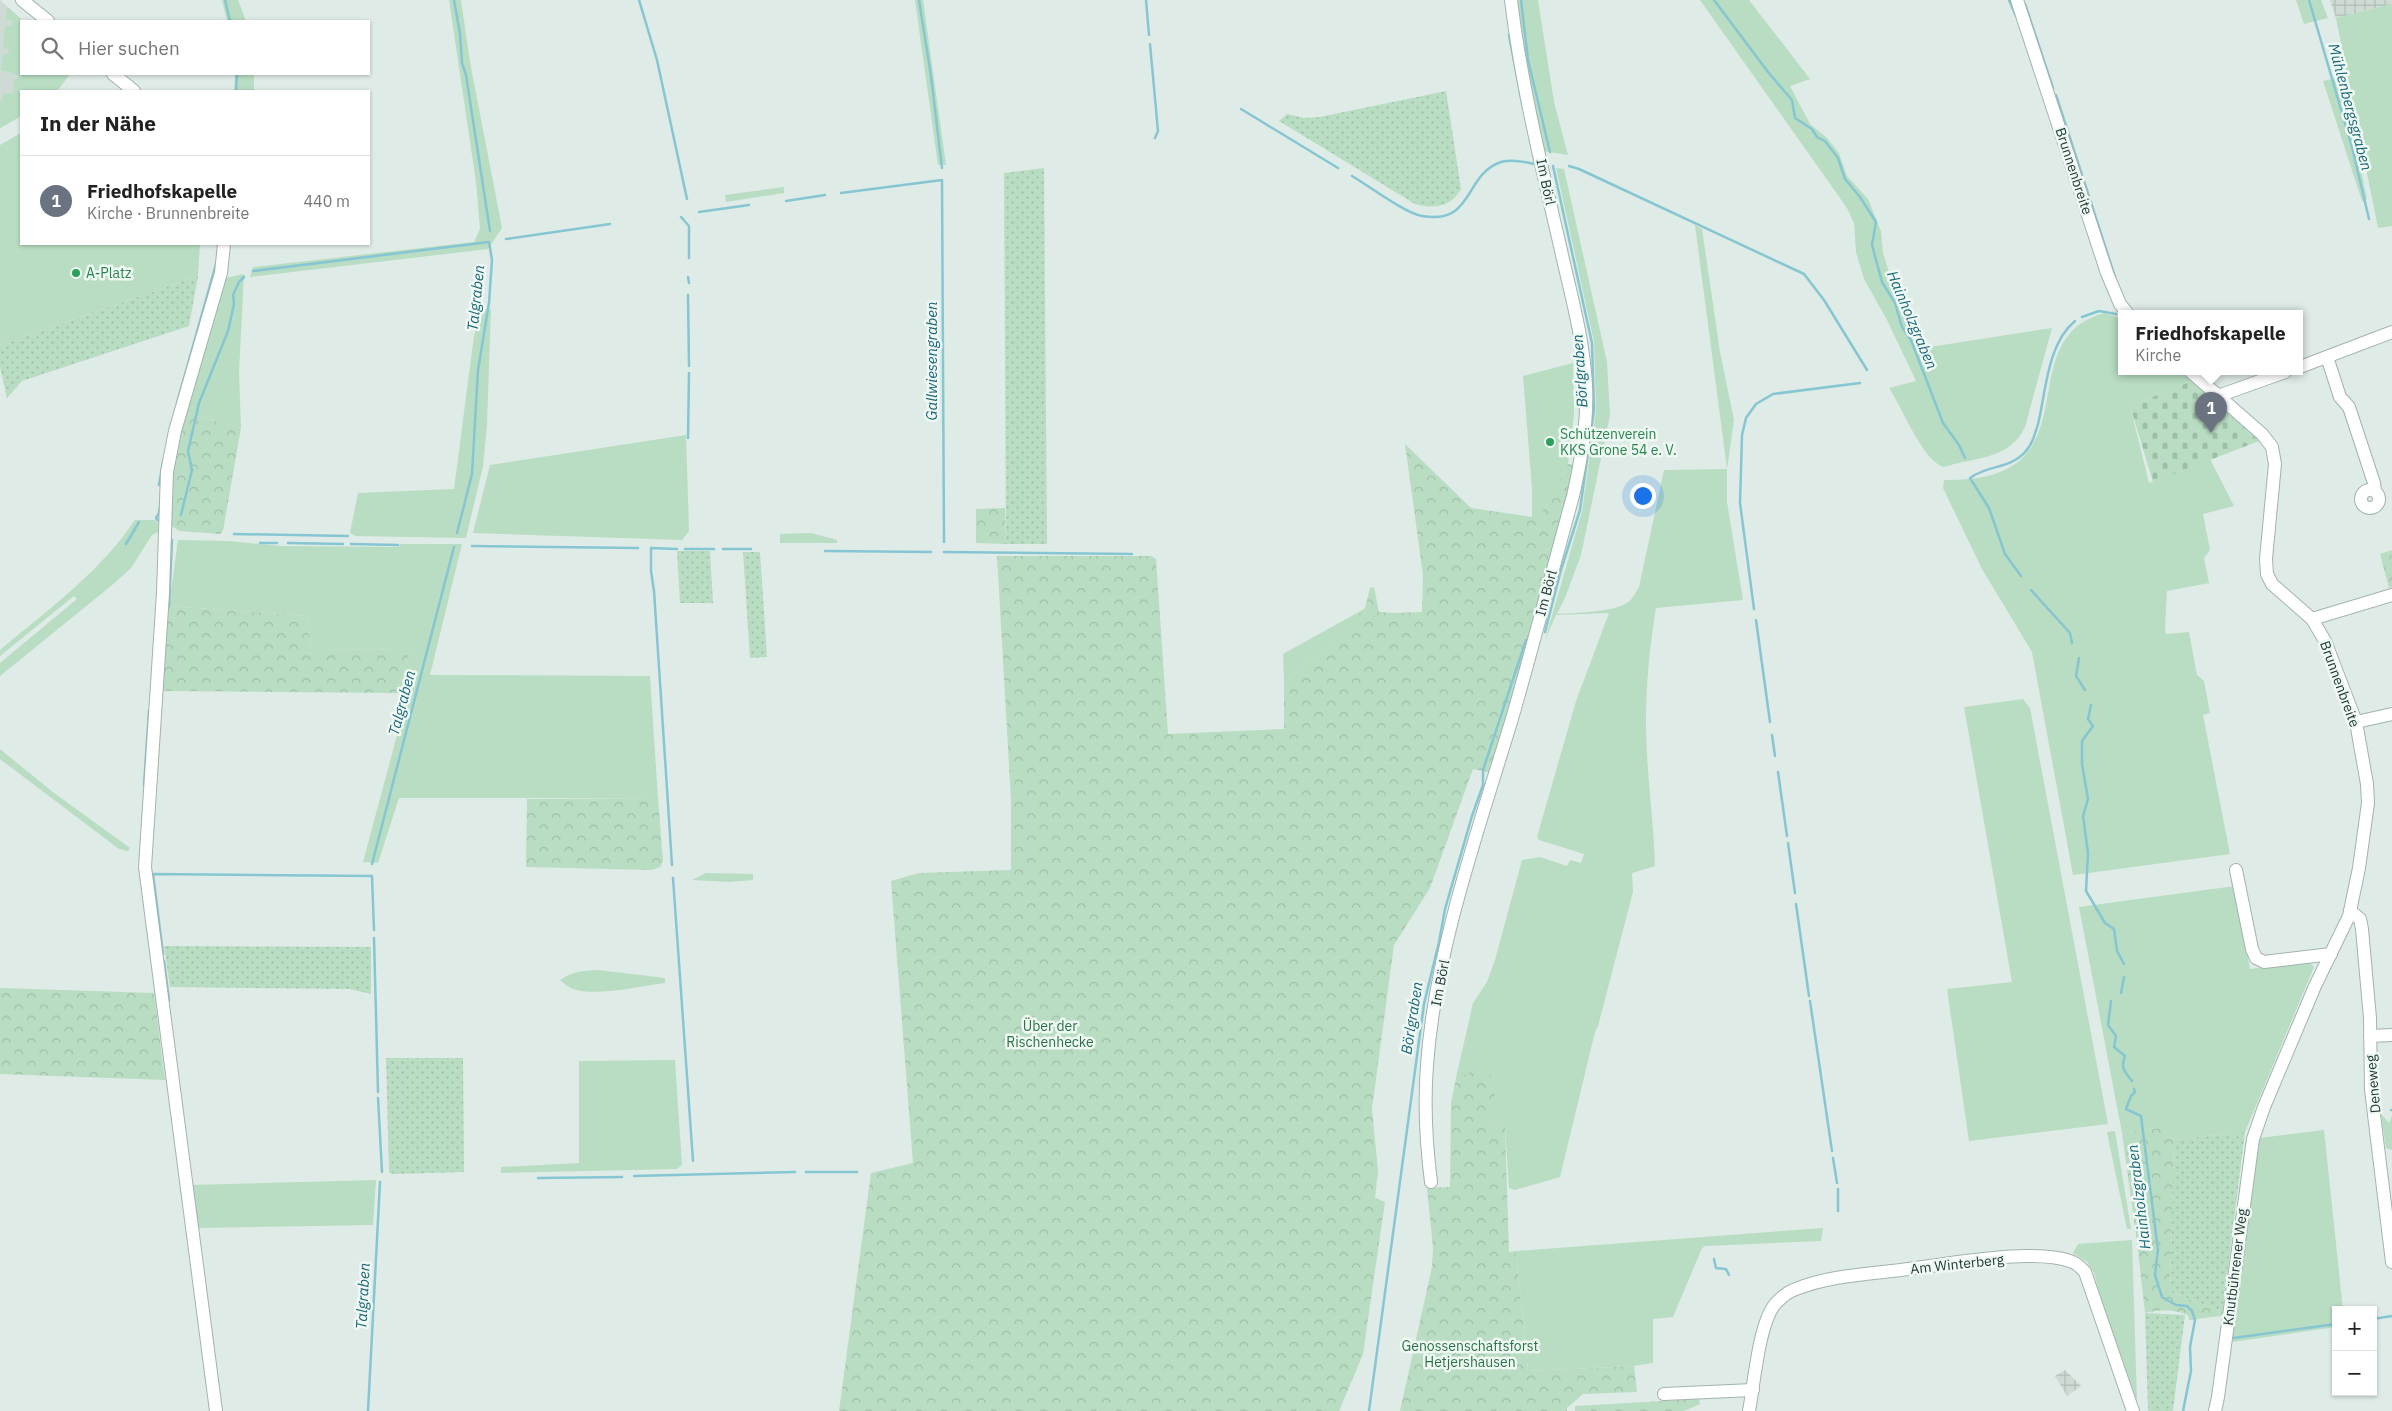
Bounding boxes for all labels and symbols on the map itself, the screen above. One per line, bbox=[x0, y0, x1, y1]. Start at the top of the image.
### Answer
water label: Mühlenbergsgraben bbox=[2324, 41, 2377, 173]
street label: Brunnenbreite bbox=[2051, 125, 2097, 217]
street label: Im Börl bbox=[1532, 157, 1560, 207]
place label: A-Platz bbox=[86, 264, 132, 282]
water label: Talgraben bbox=[463, 264, 488, 332]
marker: A-Platz bbox=[70, 267, 82, 279]
water label: Hainholzgraben bbox=[1883, 268, 1942, 372]
water label: Gallwiesengraben bbox=[922, 302, 941, 420]
water label: Börlgraben bbox=[1567, 334, 1592, 408]
pin: 1 bbox=[2195, 392, 2227, 433]
place label: Schützenverein KKS Grone 54 e. V. bbox=[1560, 425, 1677, 459]
marker: Schützenverein KKS Grone 54 e. V. bbox=[1544, 436, 1556, 448]
your location bbox=[1630, 483, 1656, 509]
street label: Im Börl bbox=[1531, 568, 1561, 618]
street label: Brunnenbreite bbox=[2316, 638, 2364, 730]
water label: Talgraben bbox=[384, 668, 419, 737]
street label: Im Börl bbox=[1427, 958, 1453, 1008]
water label: Börlgraben bbox=[1396, 980, 1427, 1056]
park label: Über der Rischenhecke bbox=[1006, 1017, 1094, 1051]
street label: Deneweg bbox=[2361, 1054, 2385, 1114]
water label: Hainholzgraben bbox=[2123, 1144, 2154, 1250]
street label: Knutbührener Weg bbox=[2219, 1207, 2251, 1327]
street label: Am Winterberg bbox=[1909, 1250, 2005, 1278]
water label: Talgraben bbox=[351, 1262, 374, 1330]
park label: Genossenschaftsforst Hetjershausen bbox=[1402, 1337, 1539, 1371]

